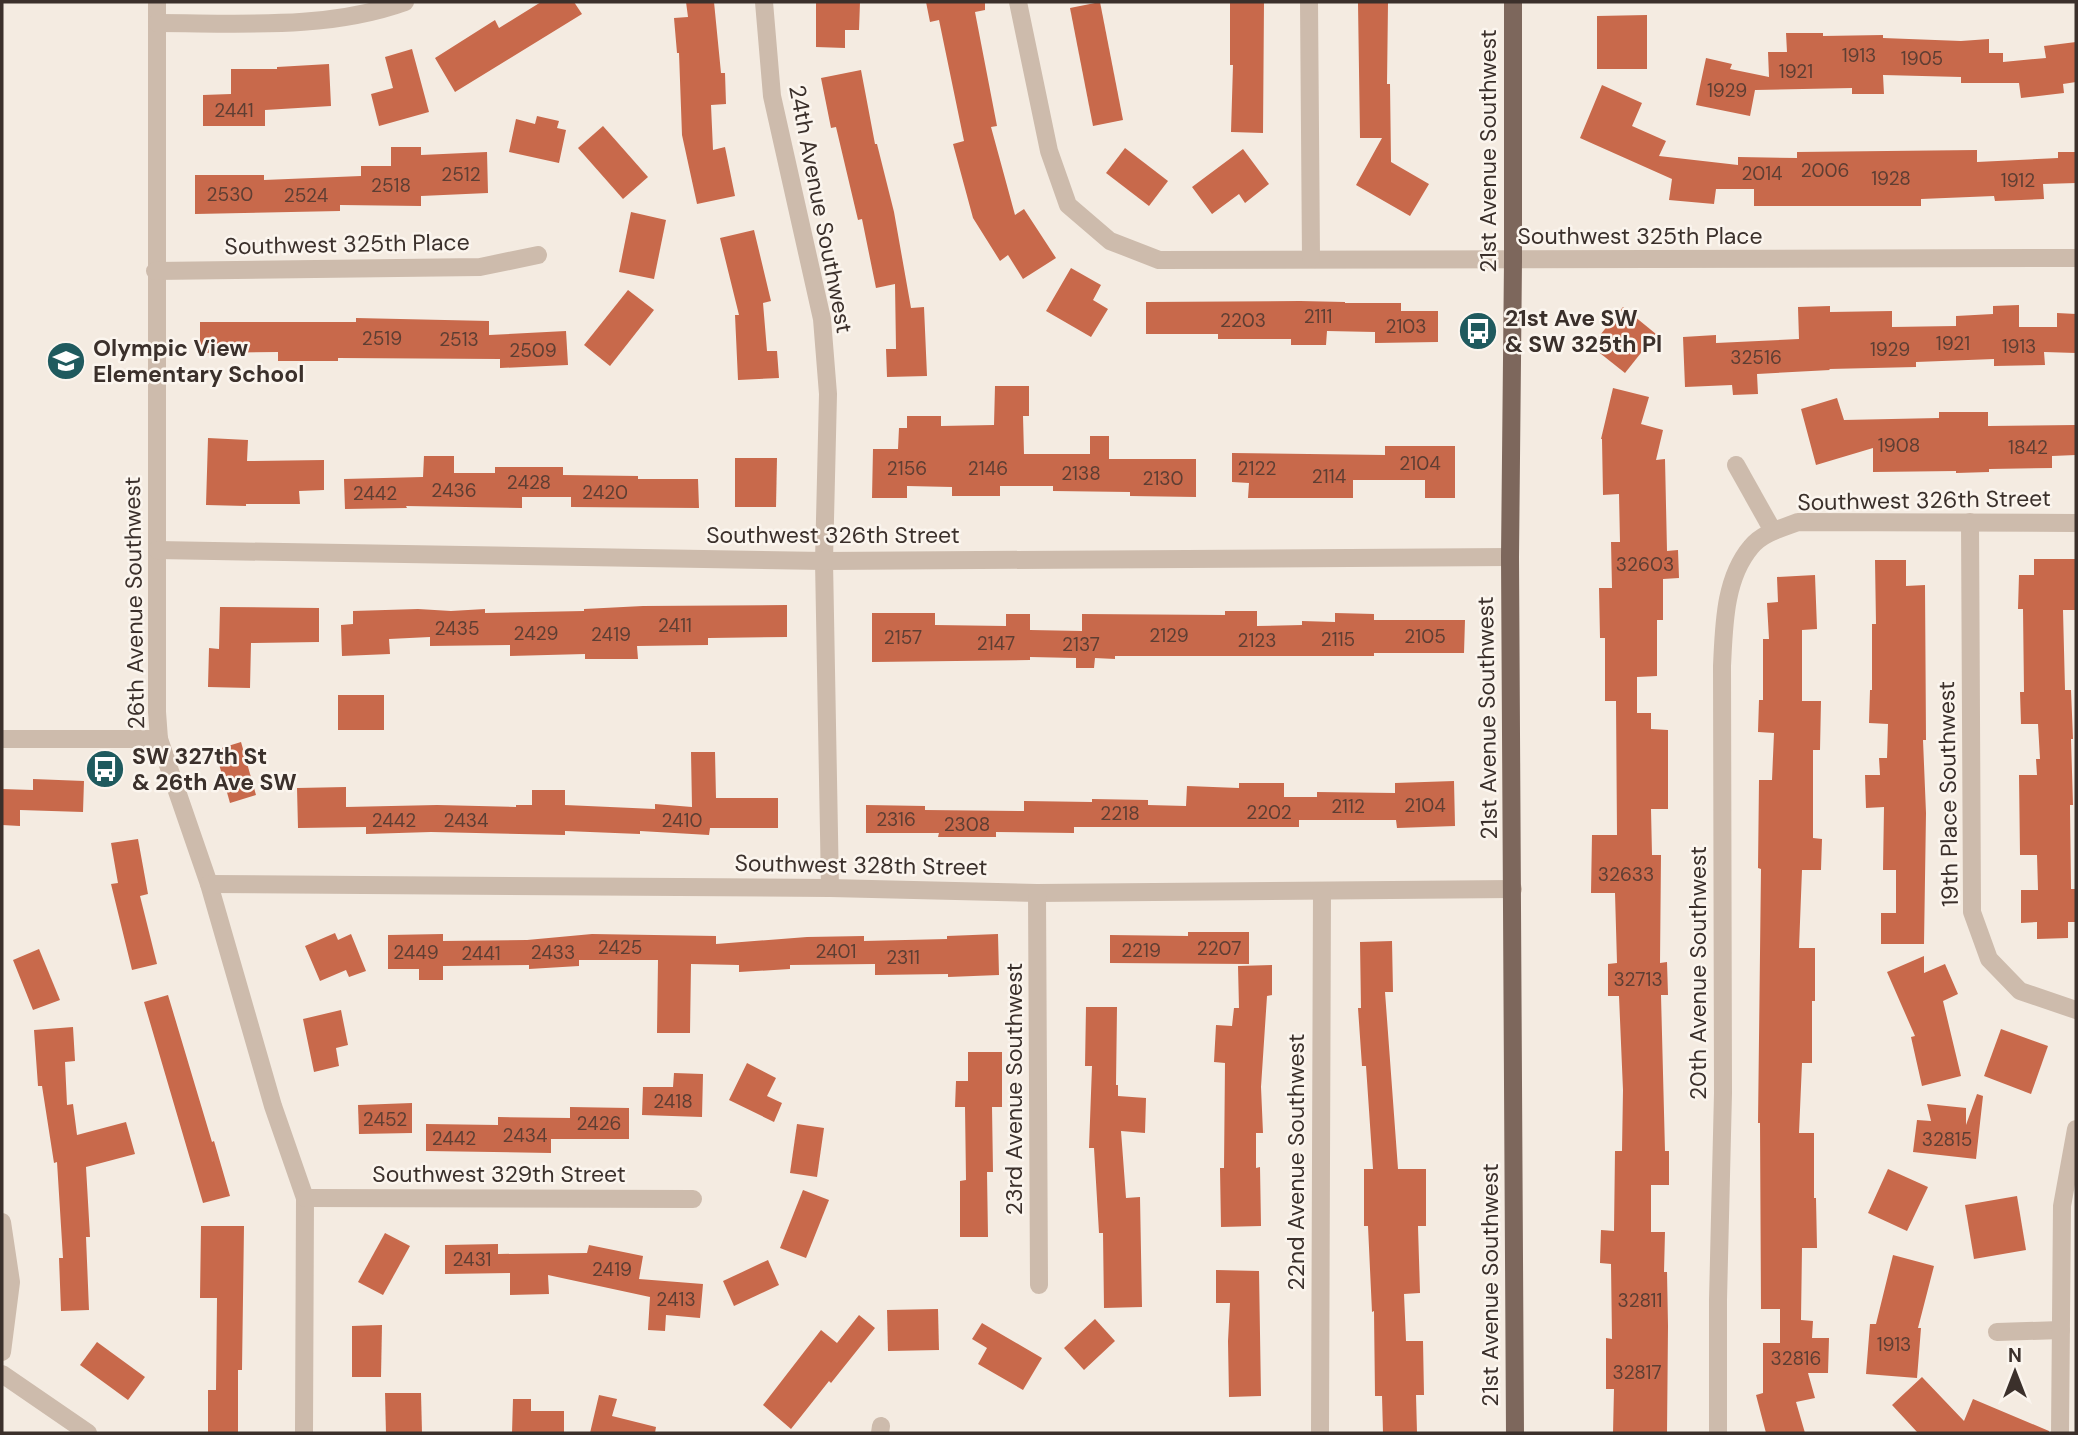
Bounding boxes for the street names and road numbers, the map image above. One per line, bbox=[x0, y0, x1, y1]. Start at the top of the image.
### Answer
street label: 21st Avenue Southwest bbox=[1473, 29, 1503, 273]
street label: 24th Avenue Southwest bbox=[782, 82, 860, 336]
street label: Southwest 325th Place bbox=[1517, 221, 1763, 251]
street label: Southwest 325th Place bbox=[224, 227, 470, 261]
street label: 26th Avenue Southwest bbox=[117, 476, 151, 730]
street label: Southwest 326th Street bbox=[1797, 483, 2051, 517]
street label: Southwest 326th Street bbox=[706, 520, 960, 550]
street label: 21st Avenue Southwest bbox=[1470, 596, 1504, 840]
street label: 19th Place Southwest bbox=[1931, 681, 1965, 907]
street label: 20th Avenue Southwest bbox=[1683, 846, 1713, 1100]
street label: Southwest 328th Street bbox=[734, 848, 988, 882]
street label: 23rd Avenue Southwest bbox=[999, 963, 1029, 1215]
street label: 22nd Avenue Southwest bbox=[1281, 1033, 1311, 1291]
street label: Southwest 329th Street bbox=[372, 1159, 626, 1189]
street label: 21st Avenue Southwest bbox=[1475, 1163, 1505, 1407]

